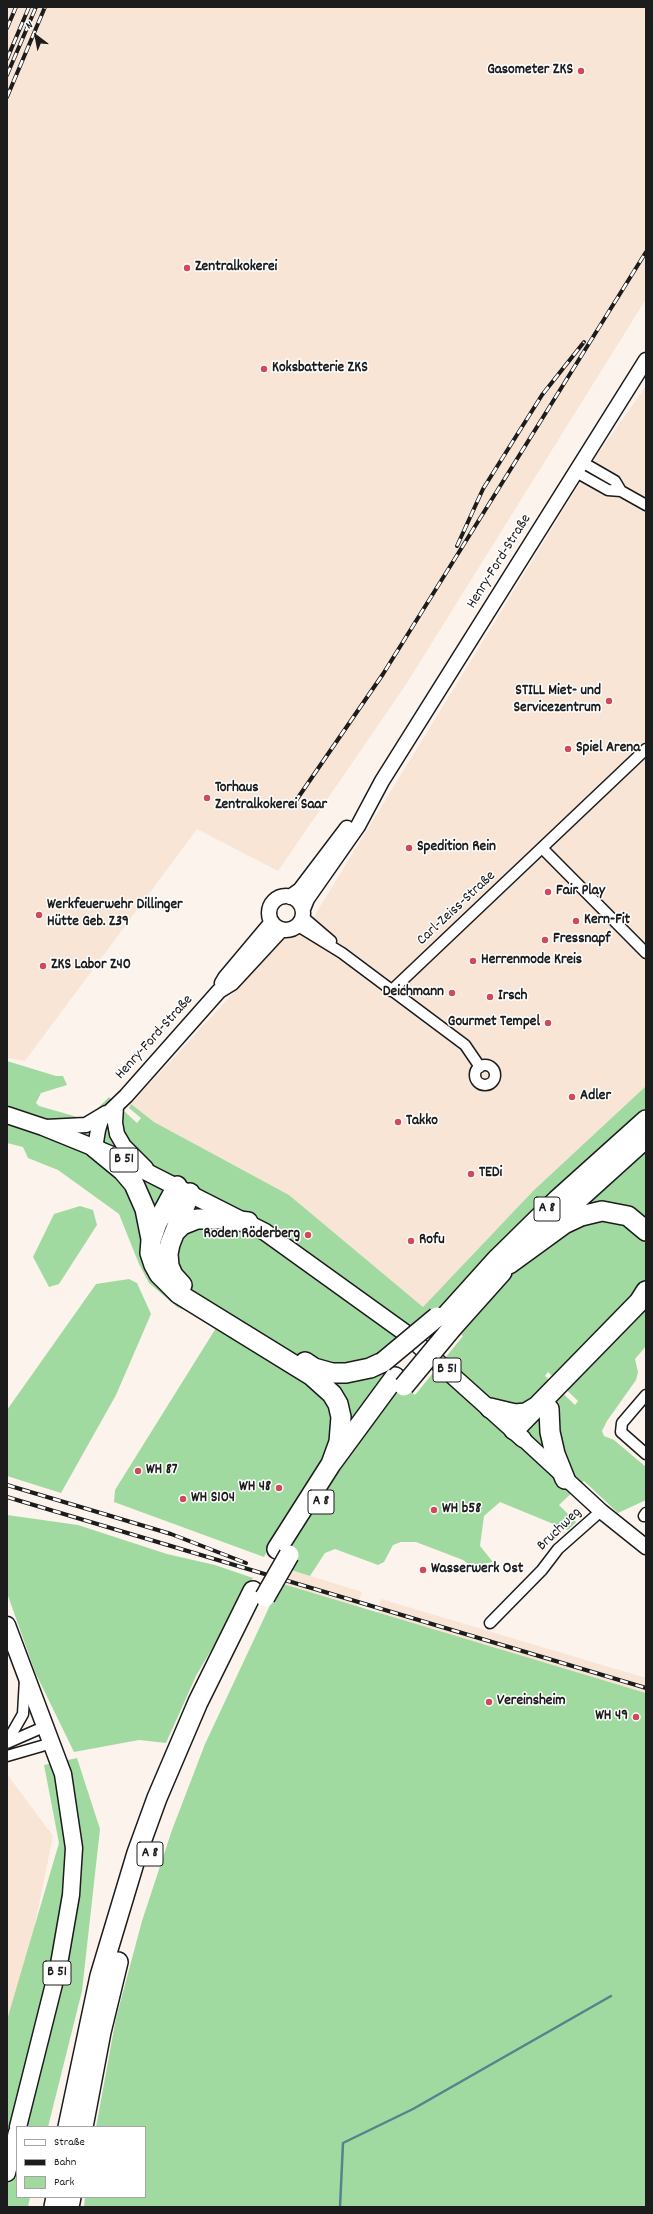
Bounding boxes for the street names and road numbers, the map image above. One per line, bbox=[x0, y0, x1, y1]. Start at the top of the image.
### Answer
street label: Henry-Ford-Straße bbox=[464, 512, 536, 612]
street label: Carl-Zeiss-Straße bbox=[414, 868, 500, 950]
street label: Henry-Ford-Straße bbox=[112, 992, 198, 1084]
road number: B 51 bbox=[110, 1148, 138, 1172]
road number: A 8 bbox=[534, 1197, 560, 1221]
road number: B 51 bbox=[433, 1358, 461, 1382]
road number: A 8 bbox=[308, 1490, 334, 1514]
street label: Bruchweg bbox=[534, 1504, 586, 1556]
road number: A 8 bbox=[137, 1842, 163, 1866]
road number: B 51 bbox=[43, 1961, 71, 1985]

